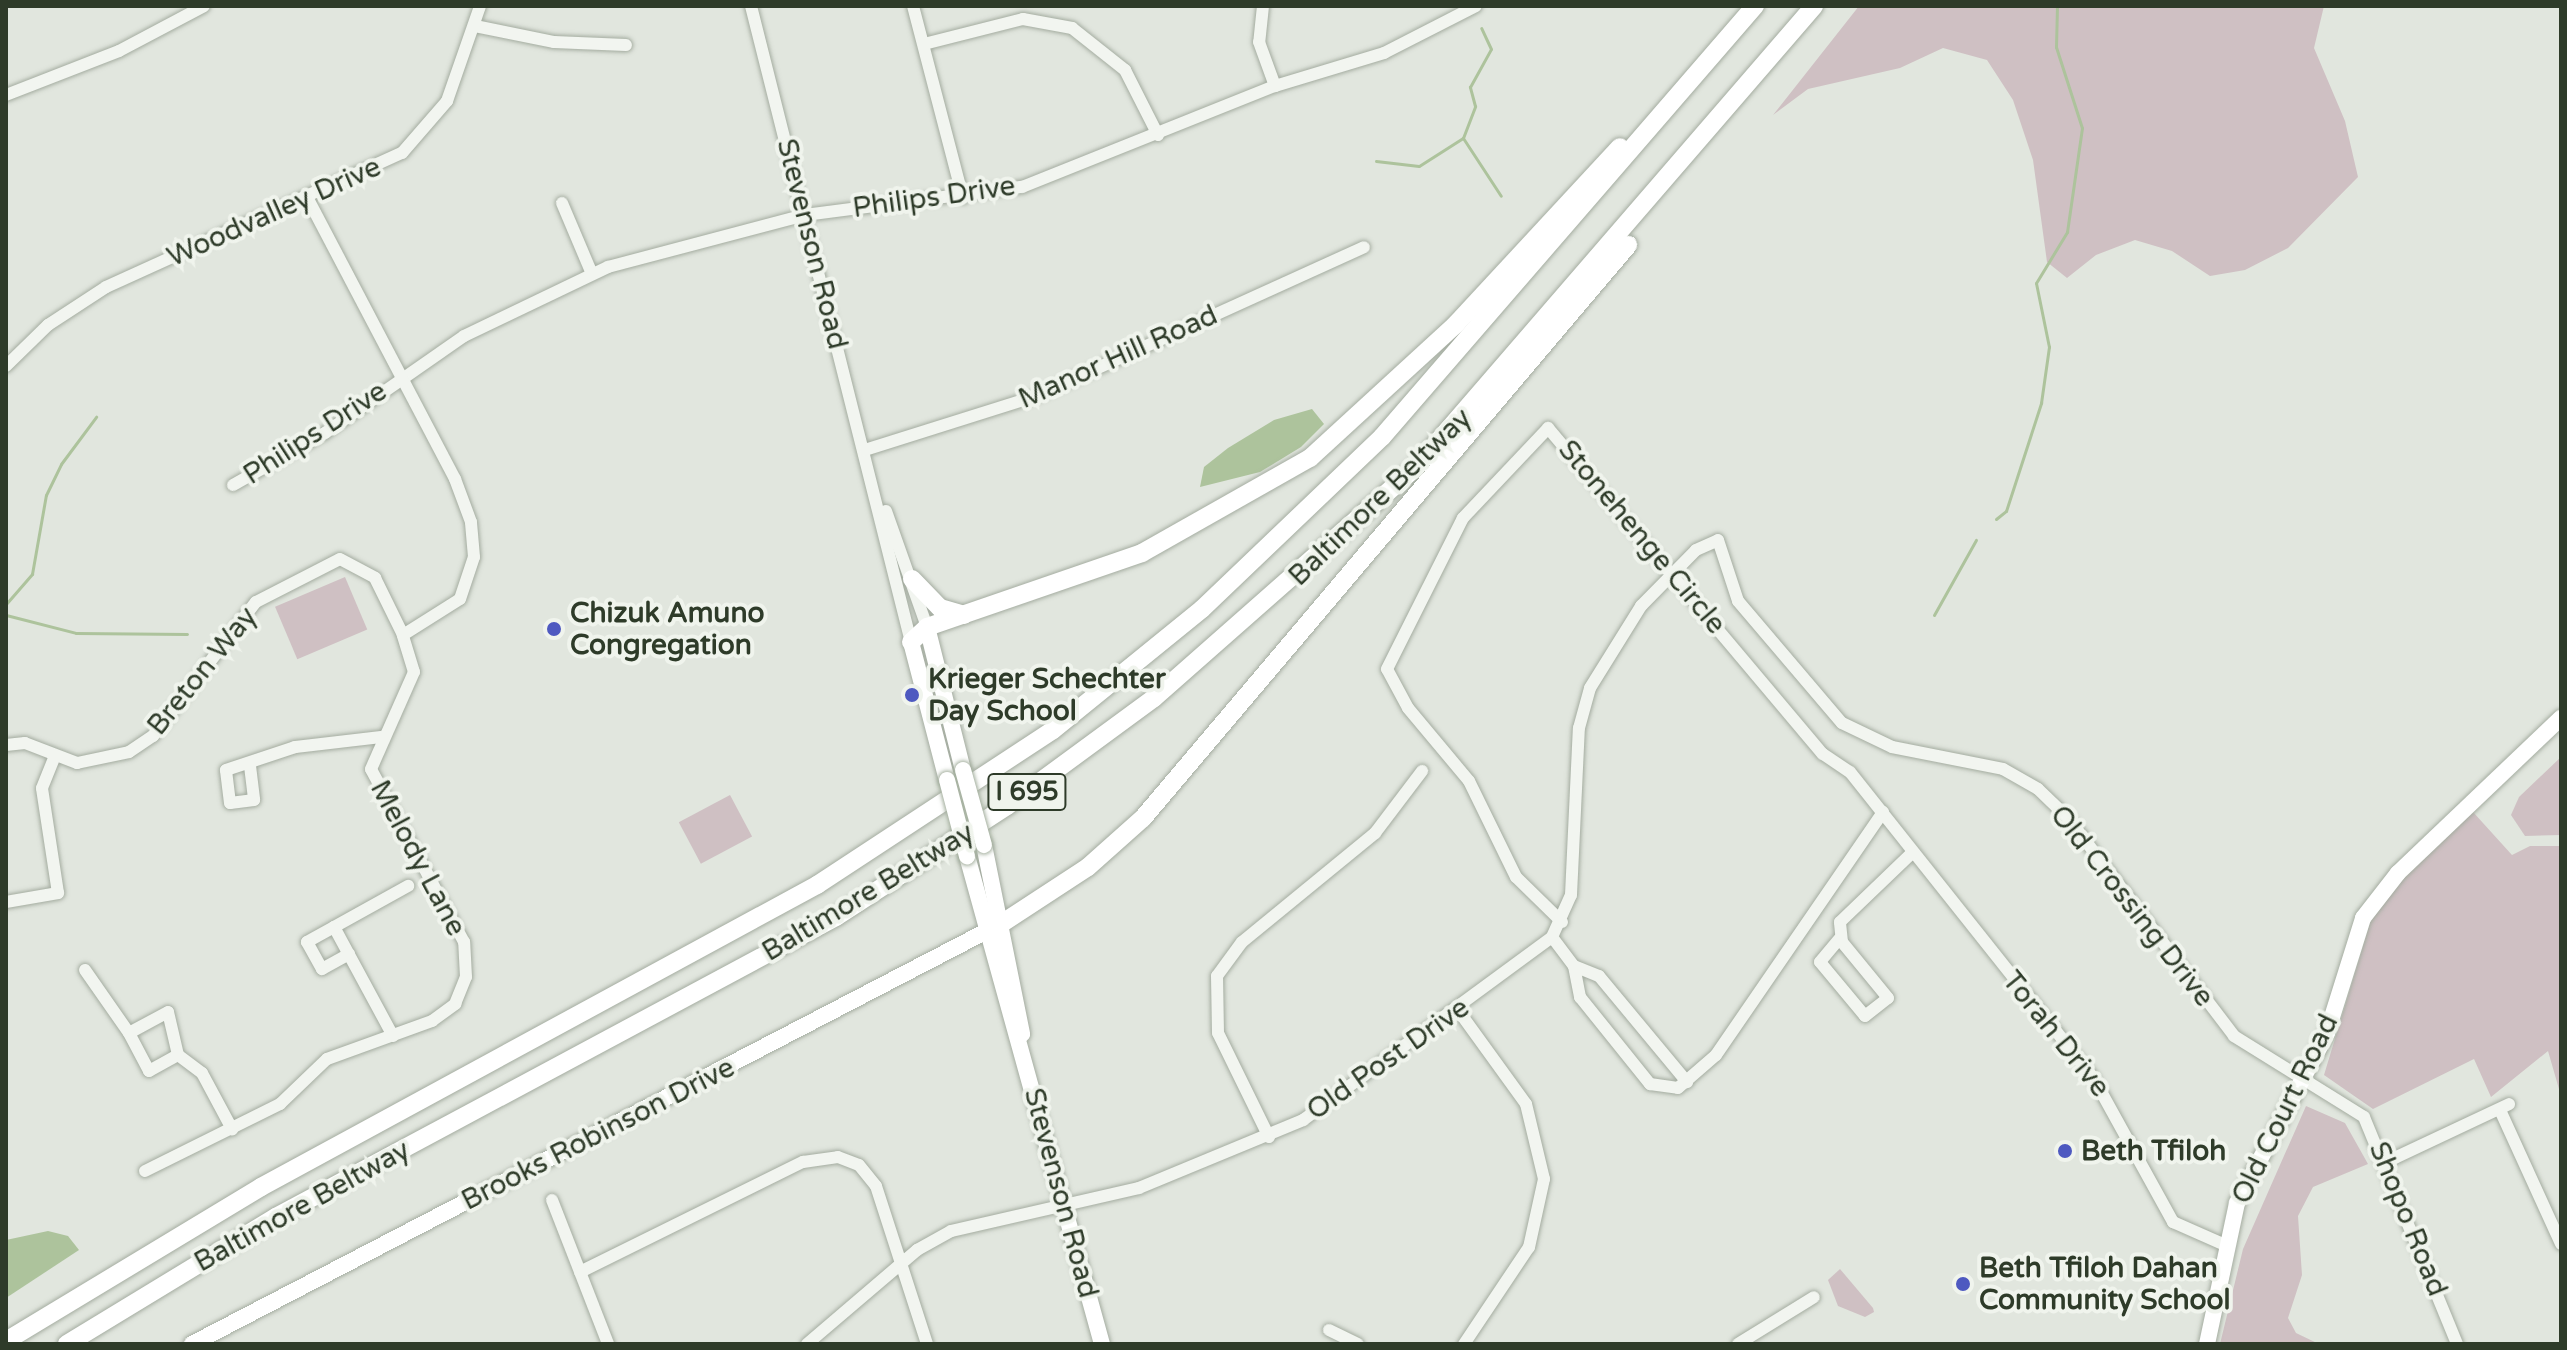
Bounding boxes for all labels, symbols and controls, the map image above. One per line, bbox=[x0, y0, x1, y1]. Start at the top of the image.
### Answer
street label: Stevenson Road bbox=[770, 135, 854, 353]
street label: Woodvalley Drive bbox=[162, 150, 386, 274]
street label: Philips Drive bbox=[850, 169, 1018, 225]
street label: Manor Hill Road bbox=[1013, 298, 1223, 416]
street label: Philips Drive bbox=[237, 374, 393, 492]
street label: Baltimore Beltway bbox=[1282, 401, 1478, 593]
street label: Stonehenge Circle bbox=[1551, 433, 1733, 641]
place label: Chizuk Amuno Congregation bbox=[570, 596, 764, 662]
street label: Breton Way bbox=[140, 600, 264, 742]
marker: Chizuk Amuno Congregation bbox=[545, 620, 563, 638]
place label: Krieger Schechter Day School bbox=[928, 662, 1166, 728]
marker: Krieger Schechter Day School bbox=[903, 686, 921, 704]
road number: I 695 bbox=[987, 770, 1067, 814]
street label: Melody Lane bbox=[363, 775, 473, 941]
street label: Old Crossing Drive bbox=[2043, 799, 2221, 1013]
street label: Baltimore Beltway bbox=[756, 816, 980, 968]
street label: Torah Drive bbox=[1995, 964, 2117, 1104]
street label: Old Post Drive bbox=[1300, 991, 1476, 1127]
street label: Old Court Road bbox=[2225, 1009, 2345, 1209]
street label: Brooks Robinson Drive bbox=[456, 1051, 740, 1217]
street label: Stevenson Road bbox=[1017, 1085, 1105, 1301]
street label: Baltimore Beltway bbox=[188, 1133, 416, 1279]
place label: Beth Tfiloh bbox=[2081, 1134, 2226, 1168]
street label: Shopo Road bbox=[2362, 1137, 2454, 1301]
marker: Beth Tfiloh bbox=[2056, 1142, 2074, 1160]
place label: Beth Tfiloh Dahan Community School bbox=[1979, 1251, 2231, 1317]
marker: Beth Tfiloh Dahan Community School bbox=[1954, 1275, 1972, 1293]

